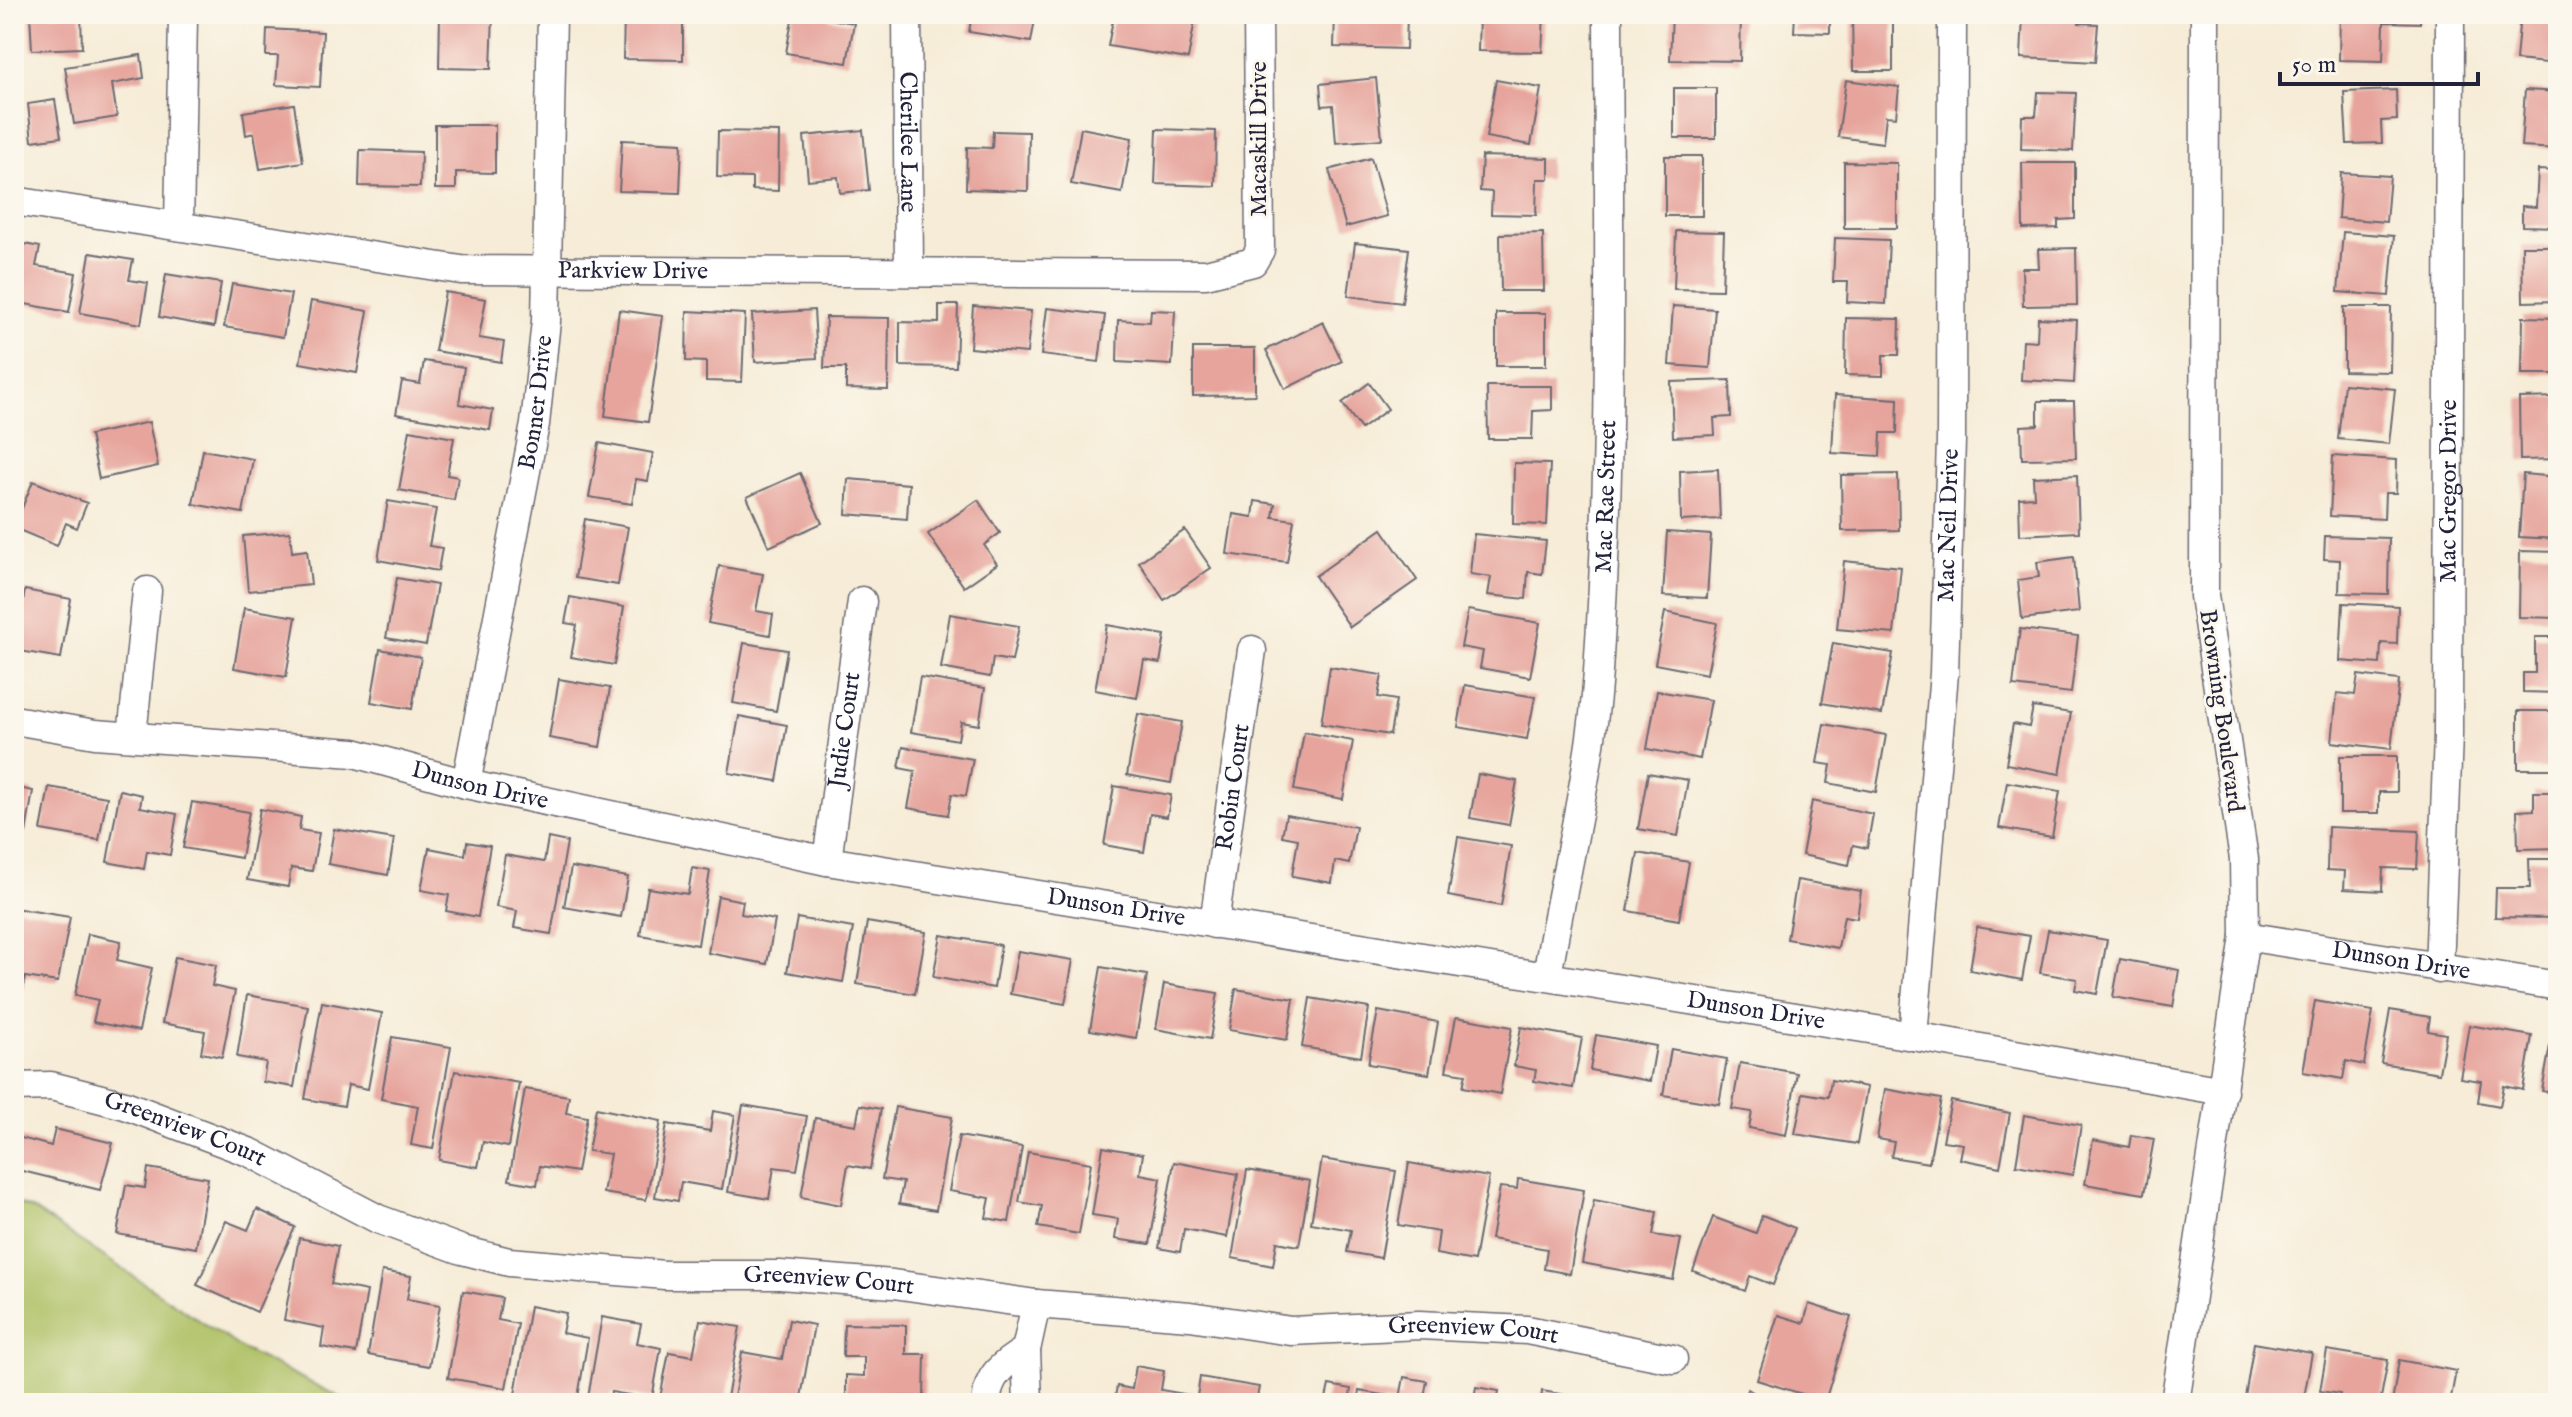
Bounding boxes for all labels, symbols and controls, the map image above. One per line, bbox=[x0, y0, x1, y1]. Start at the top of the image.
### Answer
scale bar bbox=[2280, 36, 2478, 86]
text: 50 m bbox=[2292, 50, 2336, 81]
street label: Macaskill Drive bbox=[1244, 61, 1275, 217]
street label: Cherilee Lane bbox=[892, 71, 924, 213]
street label: Parkview Drive bbox=[557, 255, 708, 287]
street label: Bonner Drive bbox=[511, 334, 560, 472]
street label: Mac Gregor Drive bbox=[2433, 400, 2464, 583]
street label: Mac Rae Street bbox=[1588, 420, 1624, 574]
street label: Mac Neil Drive bbox=[1931, 448, 1966, 603]
street label: Browning Boulevard bbox=[2191, 608, 2251, 815]
street label: Judie Court bbox=[821, 670, 868, 793]
street label: Robin Court bbox=[1209, 722, 1257, 853]
street label: Dunson Drive bbox=[408, 754, 551, 817]
street label: Dunson Drive bbox=[1045, 881, 1188, 934]
street label: Dunson Drive bbox=[2330, 935, 2472, 987]
street label: Dunson Drive bbox=[1684, 984, 1827, 1037]
street label: Greenview Court bbox=[101, 1085, 272, 1174]
street label: Greenview Court bbox=[744, 1260, 916, 1302]
street label: Greenview Court bbox=[1387, 1309, 1561, 1351]

